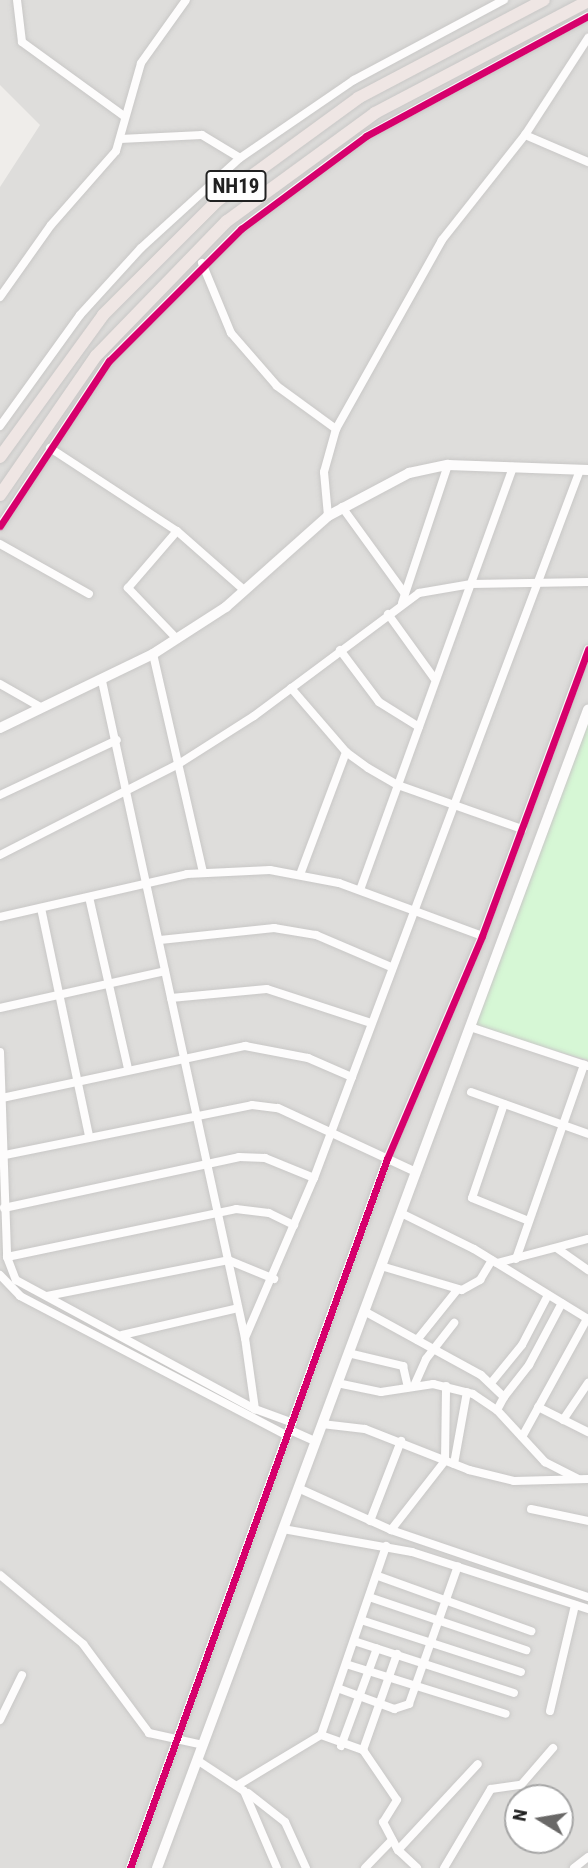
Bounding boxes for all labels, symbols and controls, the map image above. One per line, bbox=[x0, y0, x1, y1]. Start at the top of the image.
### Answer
road number: NH19 bbox=[204, 168, 268, 204]
north arrow bbox=[504, 1784, 574, 1854]
text: N bbox=[507, 1807, 532, 1823]

